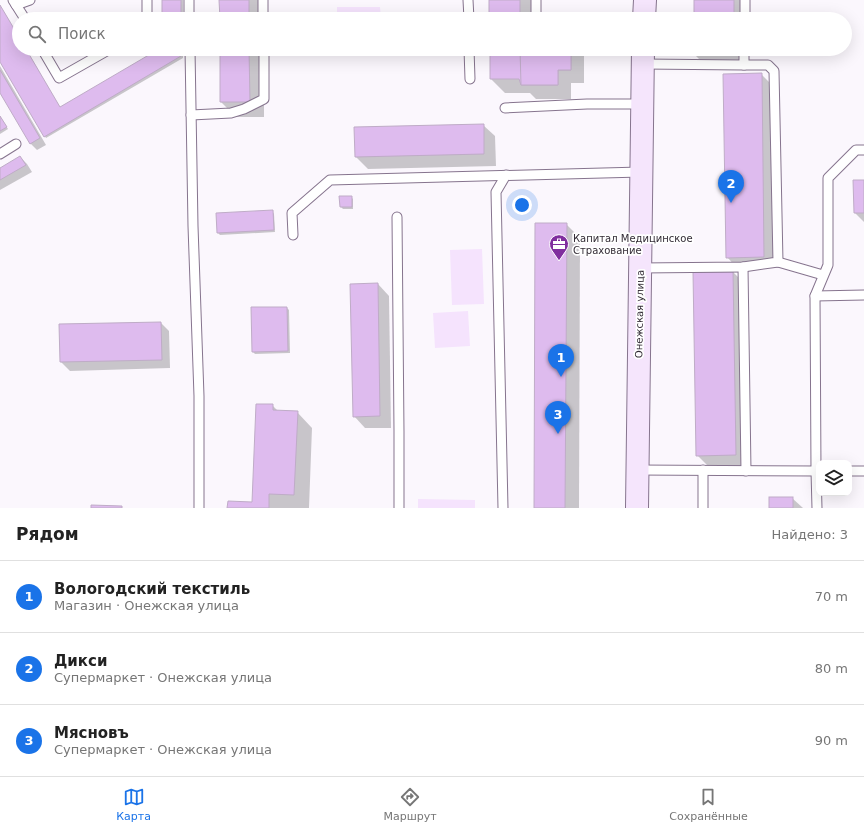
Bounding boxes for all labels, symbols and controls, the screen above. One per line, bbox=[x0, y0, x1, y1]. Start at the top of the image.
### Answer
search box bbox=[12, 12, 852, 56]
icon: search bbox=[26, 23, 48, 45]
text: Поиск bbox=[58, 25, 106, 43]
pin: 2 bbox=[718, 170, 744, 203]
your location bbox=[512, 195, 532, 215]
office icon: Капитал Медицинское Страхование bbox=[548, 233, 570, 261]
place label: Капитал Медицинское Страхование bbox=[573, 233, 693, 256]
street label: Онежская улица bbox=[633, 270, 646, 358]
pin: 1 bbox=[548, 344, 574, 377]
pin: 3 bbox=[545, 401, 571, 434]
map controls bbox=[816, 460, 852, 496]
button: layers bbox=[816, 460, 852, 496]
text: Рядом bbox=[16, 524, 79, 544]
text: Найдено: 3 bbox=[772, 527, 848, 542]
text: Вологодский текстиль bbox=[54, 580, 250, 598]
text: 1 bbox=[24, 589, 34, 604]
text: 70 m bbox=[815, 589, 848, 604]
text: Магазин · Онежская улица bbox=[54, 598, 239, 613]
text: Дикси bbox=[54, 652, 107, 670]
text: 2 bbox=[24, 661, 34, 676]
text: 80 m bbox=[815, 661, 848, 676]
text: Супермаркет · Онежская улица bbox=[54, 670, 272, 685]
text: Мясновъ bbox=[54, 724, 129, 742]
text: 3 bbox=[24, 733, 34, 748]
text: 90 m bbox=[815, 733, 848, 748]
text: Супермаркет · Онежская улица bbox=[54, 742, 272, 757]
tab: Карта bbox=[116, 786, 151, 823]
tab: Маршрут bbox=[384, 786, 437, 823]
tab: Сохранённые bbox=[669, 786, 748, 823]

